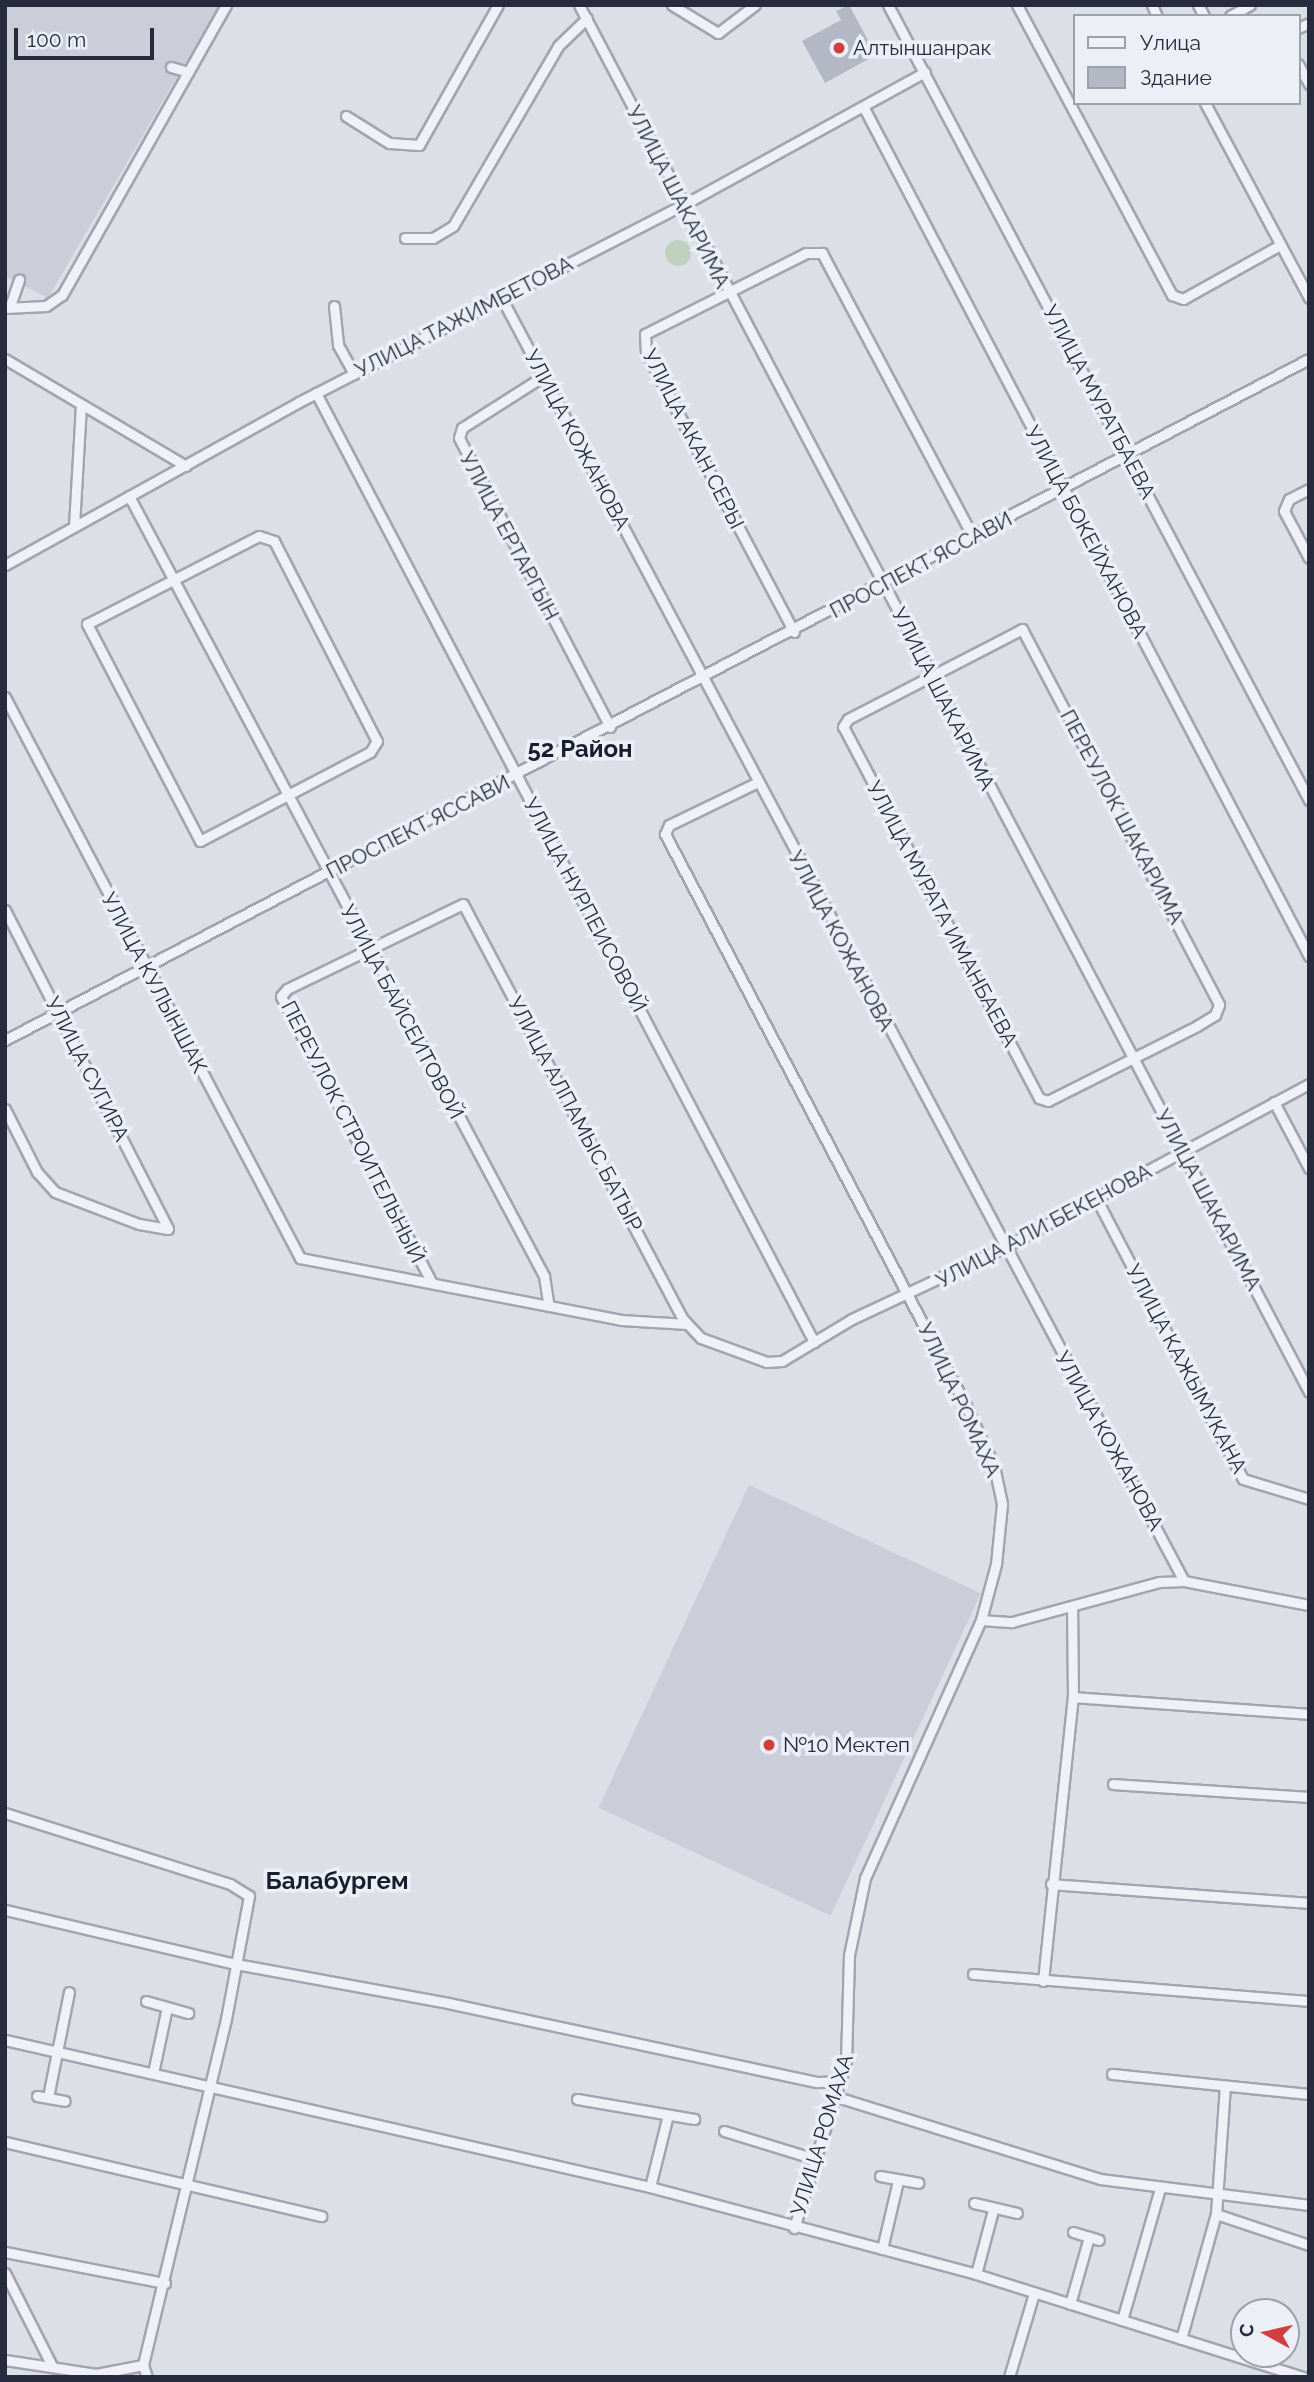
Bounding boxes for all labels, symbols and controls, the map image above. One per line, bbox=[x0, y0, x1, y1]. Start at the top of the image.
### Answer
scale bar bbox=[18, 14, 158, 58]
legend bbox=[1072, 14, 1300, 105]
text: 100 m bbox=[27, 27, 86, 52]
text: Улица bbox=[1140, 30, 1201, 55]
place label: Алтыншанрак bbox=[853, 35, 991, 61]
marker: Алтыншанрак bbox=[831, 40, 847, 56]
text: Здание bbox=[1140, 65, 1212, 90]
street label: УЛИЦА ШАКАРИМА bbox=[621, 101, 735, 293]
street label: УЛИЦА ТАЖИМБЕТОВА bbox=[350, 251, 578, 383]
street label: УЛИЦА МУРАТБАЕВА bbox=[1037, 301, 1161, 503]
street label: УЛИЦА АКАН СЕРЫ bbox=[636, 344, 750, 534]
street label: УЛИЦА КОЖАНОВА bbox=[519, 345, 635, 535]
street label: УЛИЦА БОКЕЙХАНОВА bbox=[1019, 421, 1153, 643]
street label: УЛИЦА ЕРТАРГЫН bbox=[454, 447, 564, 625]
street label: ПРОСПЕКТ ЯССАВИ bbox=[825, 506, 1017, 624]
street label: УЛИЦА ШАКАРИМА bbox=[886, 603, 1000, 795]
street label: ПЕРЕУЛОК ШАКАРИМА bbox=[1055, 705, 1189, 929]
district label: 52 Район bbox=[528, 735, 632, 763]
street label: ПРОСПЕКТ ЯССАВИ bbox=[322, 770, 514, 884]
street label: УЛИЦА МУРАТА ИМАНБАЕВА bbox=[861, 776, 1023, 1052]
street label: УЛИЦА НУРПЕИСОВОЙ bbox=[518, 793, 652, 1017]
street label: УЛИЦА КОЖАНОВА bbox=[783, 846, 899, 1036]
street label: УЛИЦА КУЛЫНШАК bbox=[96, 888, 212, 1078]
street label: УЛИЦА БАЙСЕИТОВОЙ bbox=[335, 900, 469, 1124]
street label: УЛИЦА СУГИРА bbox=[40, 992, 134, 1146]
street label: УЛИЦА АЛПАМЫС БАТЫР bbox=[502, 992, 648, 1236]
street label: ПЕРЕУЛОК СТРОИТЕЛЬНЫЙ bbox=[276, 997, 430, 1267]
street label: УЛИЦА ШАКАРИМА bbox=[1149, 1105, 1267, 1295]
street label: УЛИЦА АЛИ БЕКЕНОВА bbox=[931, 1158, 1157, 1294]
street label: УЛИЦА КАЖЫМУКАНА bbox=[1120, 1260, 1252, 1478]
street label: УЛИЦА РОМАХА bbox=[912, 1319, 1006, 1481]
street label: УЛИЦА КОЖАНОВА bbox=[1049, 1347, 1169, 1535]
place label: №10 Мектеп bbox=[783, 1732, 910, 1758]
marker: №10 Мектеп bbox=[761, 1737, 777, 1753]
district label: Балабургем bbox=[266, 1867, 408, 1895]
street label: УЛИЦА РОМАХА bbox=[785, 2051, 859, 2219]
north arrow bbox=[1230, 2298, 1300, 2368]
text: С bbox=[1234, 2322, 1258, 2338]

